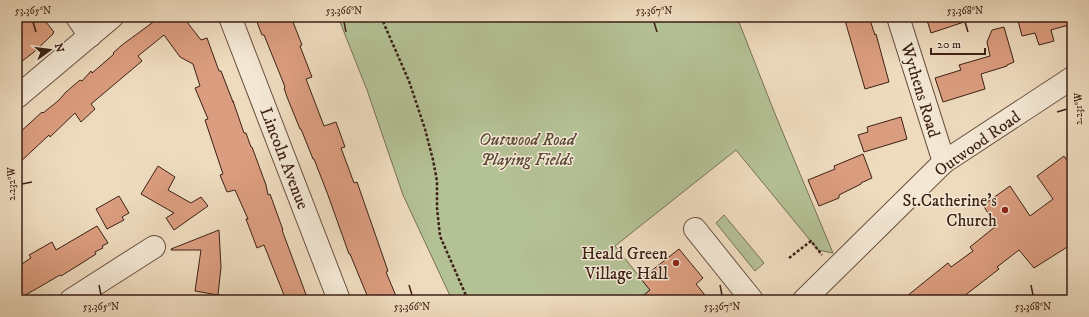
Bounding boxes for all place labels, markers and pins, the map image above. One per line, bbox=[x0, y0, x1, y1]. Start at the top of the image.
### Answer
place label: St.Catherine's Church bbox=[903, 190, 997, 232]
marker: St.Catherine's Church bbox=[1000, 205, 1010, 215]
place label: Heald Green Village Hall bbox=[581, 243, 668, 285]
marker: Heald Green Village Hall bbox=[671, 258, 681, 268]

